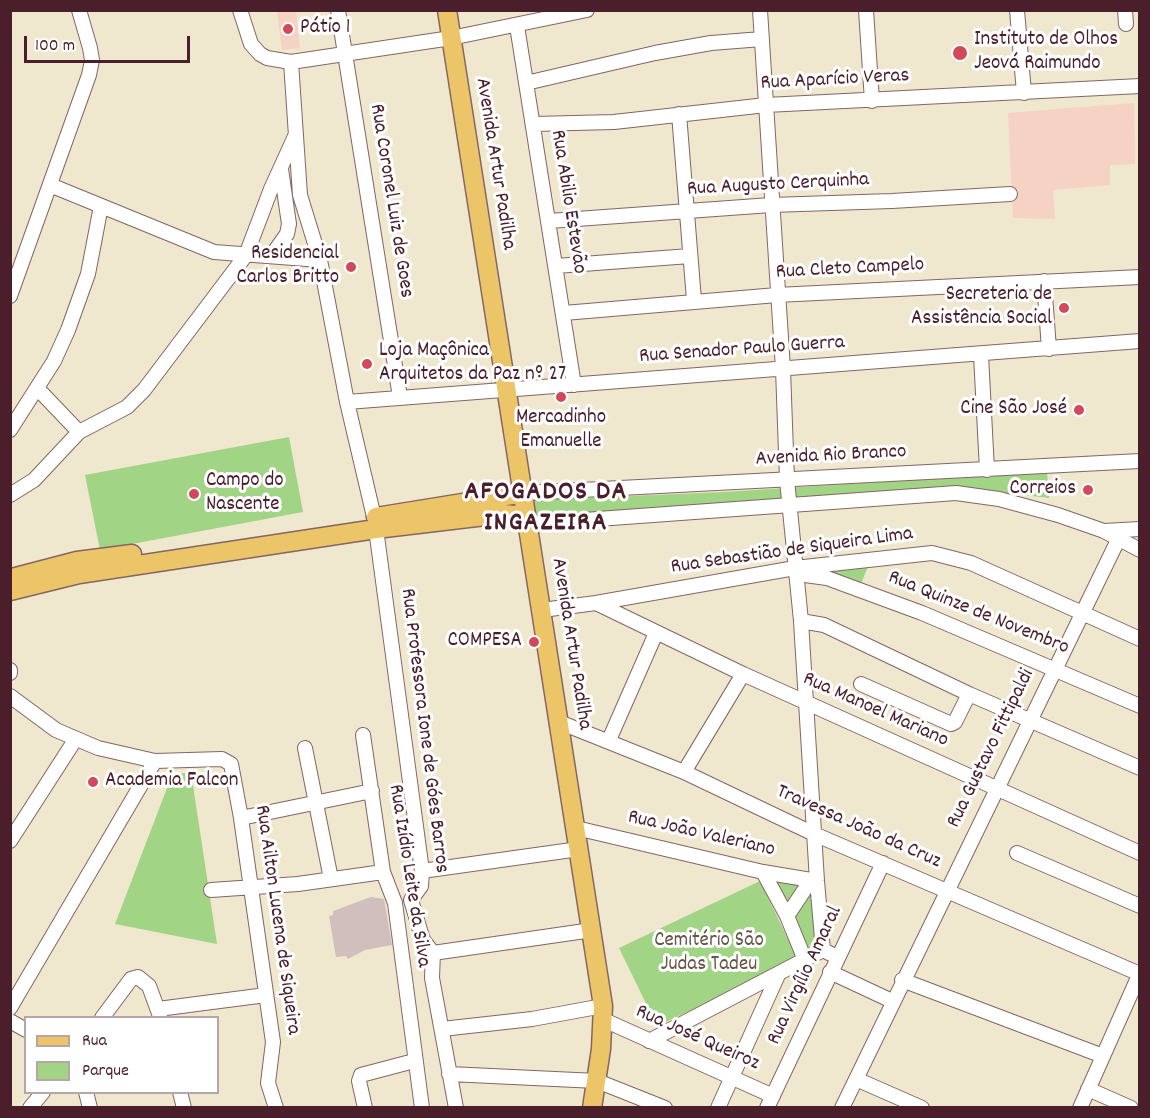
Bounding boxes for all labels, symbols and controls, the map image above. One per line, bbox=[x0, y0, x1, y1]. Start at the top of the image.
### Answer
place label: Pátio 1 bbox=[300, 16, 350, 42]
marker: Pátio 1 bbox=[281, 22, 295, 36]
scale bar bbox=[27, 24, 194, 62]
place label: Instituto de Olhos Jeová Raimundo bbox=[974, 28, 1118, 78]
text: 100 m bbox=[35, 34, 75, 59]
marker: Instituto de Olhos Jeová Raimundo bbox=[951, 44, 969, 62]
street label: Rua Aparício Veras bbox=[760, 65, 910, 97]
street label: Avenida Artur Padilha bbox=[468, 76, 520, 252]
street label: Rua Coronel Luiz de Goes bbox=[362, 102, 418, 300]
street label: Rua Abilio Estevão bbox=[543, 128, 591, 276]
street label: Rua Augusto Cerquinha bbox=[686, 169, 870, 203]
place label: Residencial Carlos Britto bbox=[237, 242, 339, 292]
street label: Rua Cleto Campelo bbox=[775, 254, 925, 286]
marker: Residencial Carlos Britto bbox=[344, 260, 358, 274]
place label: Secreteria de Assistência Social bbox=[911, 283, 1052, 333]
marker: Secreteria de Assistência Social bbox=[1057, 301, 1071, 315]
street label: Rua Senador Paulo Guerra bbox=[639, 331, 845, 371]
place label: Loja Maçônica Arquitetos da Paz nº 27 bbox=[379, 339, 566, 389]
marker: Loja Maçônica Arquitetos da Paz nº 27 bbox=[360, 357, 374, 371]
marker: Mercadinho Emanuelle bbox=[554, 390, 568, 404]
place label: Cine São José bbox=[960, 397, 1067, 423]
marker: Cine São José bbox=[1072, 403, 1086, 417]
place label: Mercadinho Emanuelle bbox=[516, 406, 606, 456]
street label: Avenida Rio Branco bbox=[755, 440, 907, 474]
place label: Campo do Nascente bbox=[206, 469, 284, 519]
place label: Correios bbox=[1009, 477, 1076, 503]
district label: AFOGADOS DA INGAZEIRA bbox=[464, 478, 628, 541]
marker: Correios bbox=[1081, 483, 1095, 497]
marker: Campo do Nascente bbox=[187, 487, 201, 501]
street label: Rua Sebastião de Siqueira Lima bbox=[669, 523, 915, 581]
street label: Avenida Artur Padilha bbox=[544, 556, 596, 732]
street label: Rua Quinze de Novembro bbox=[884, 566, 1072, 662]
street label: Rua Professora Ione de Góes Barros bbox=[393, 587, 453, 875]
place label: COMPESA bbox=[447, 629, 522, 655]
marker: COMPESA bbox=[527, 635, 541, 649]
street label: Rua Gustavo Fittipaldi bbox=[943, 665, 1041, 833]
street label: Rua Manoel Mariano bbox=[798, 668, 952, 754]
place label: Academia Falcon bbox=[105, 769, 238, 795]
marker: Academia Falcon bbox=[86, 775, 100, 789]
street label: Travessa João da Cruz bbox=[772, 780, 944, 876]
street label: Rua Izídio Leite da Silva bbox=[381, 783, 435, 969]
street label: Rua Ailton Lucena de Siqueira bbox=[247, 804, 305, 1036]
street label: Rua João Valeriano bbox=[625, 806, 777, 864]
street label: Rua Virgílio Amaral bbox=[763, 903, 849, 1049]
park label: Cemitério São Judas Tadeu bbox=[654, 929, 764, 979]
street label: Rua José Queiroz bbox=[631, 1000, 763, 1078]
legend bbox=[24, 1016, 219, 1094]
text: Rua bbox=[82, 1029, 107, 1054]
text: Parque bbox=[82, 1059, 129, 1084]

